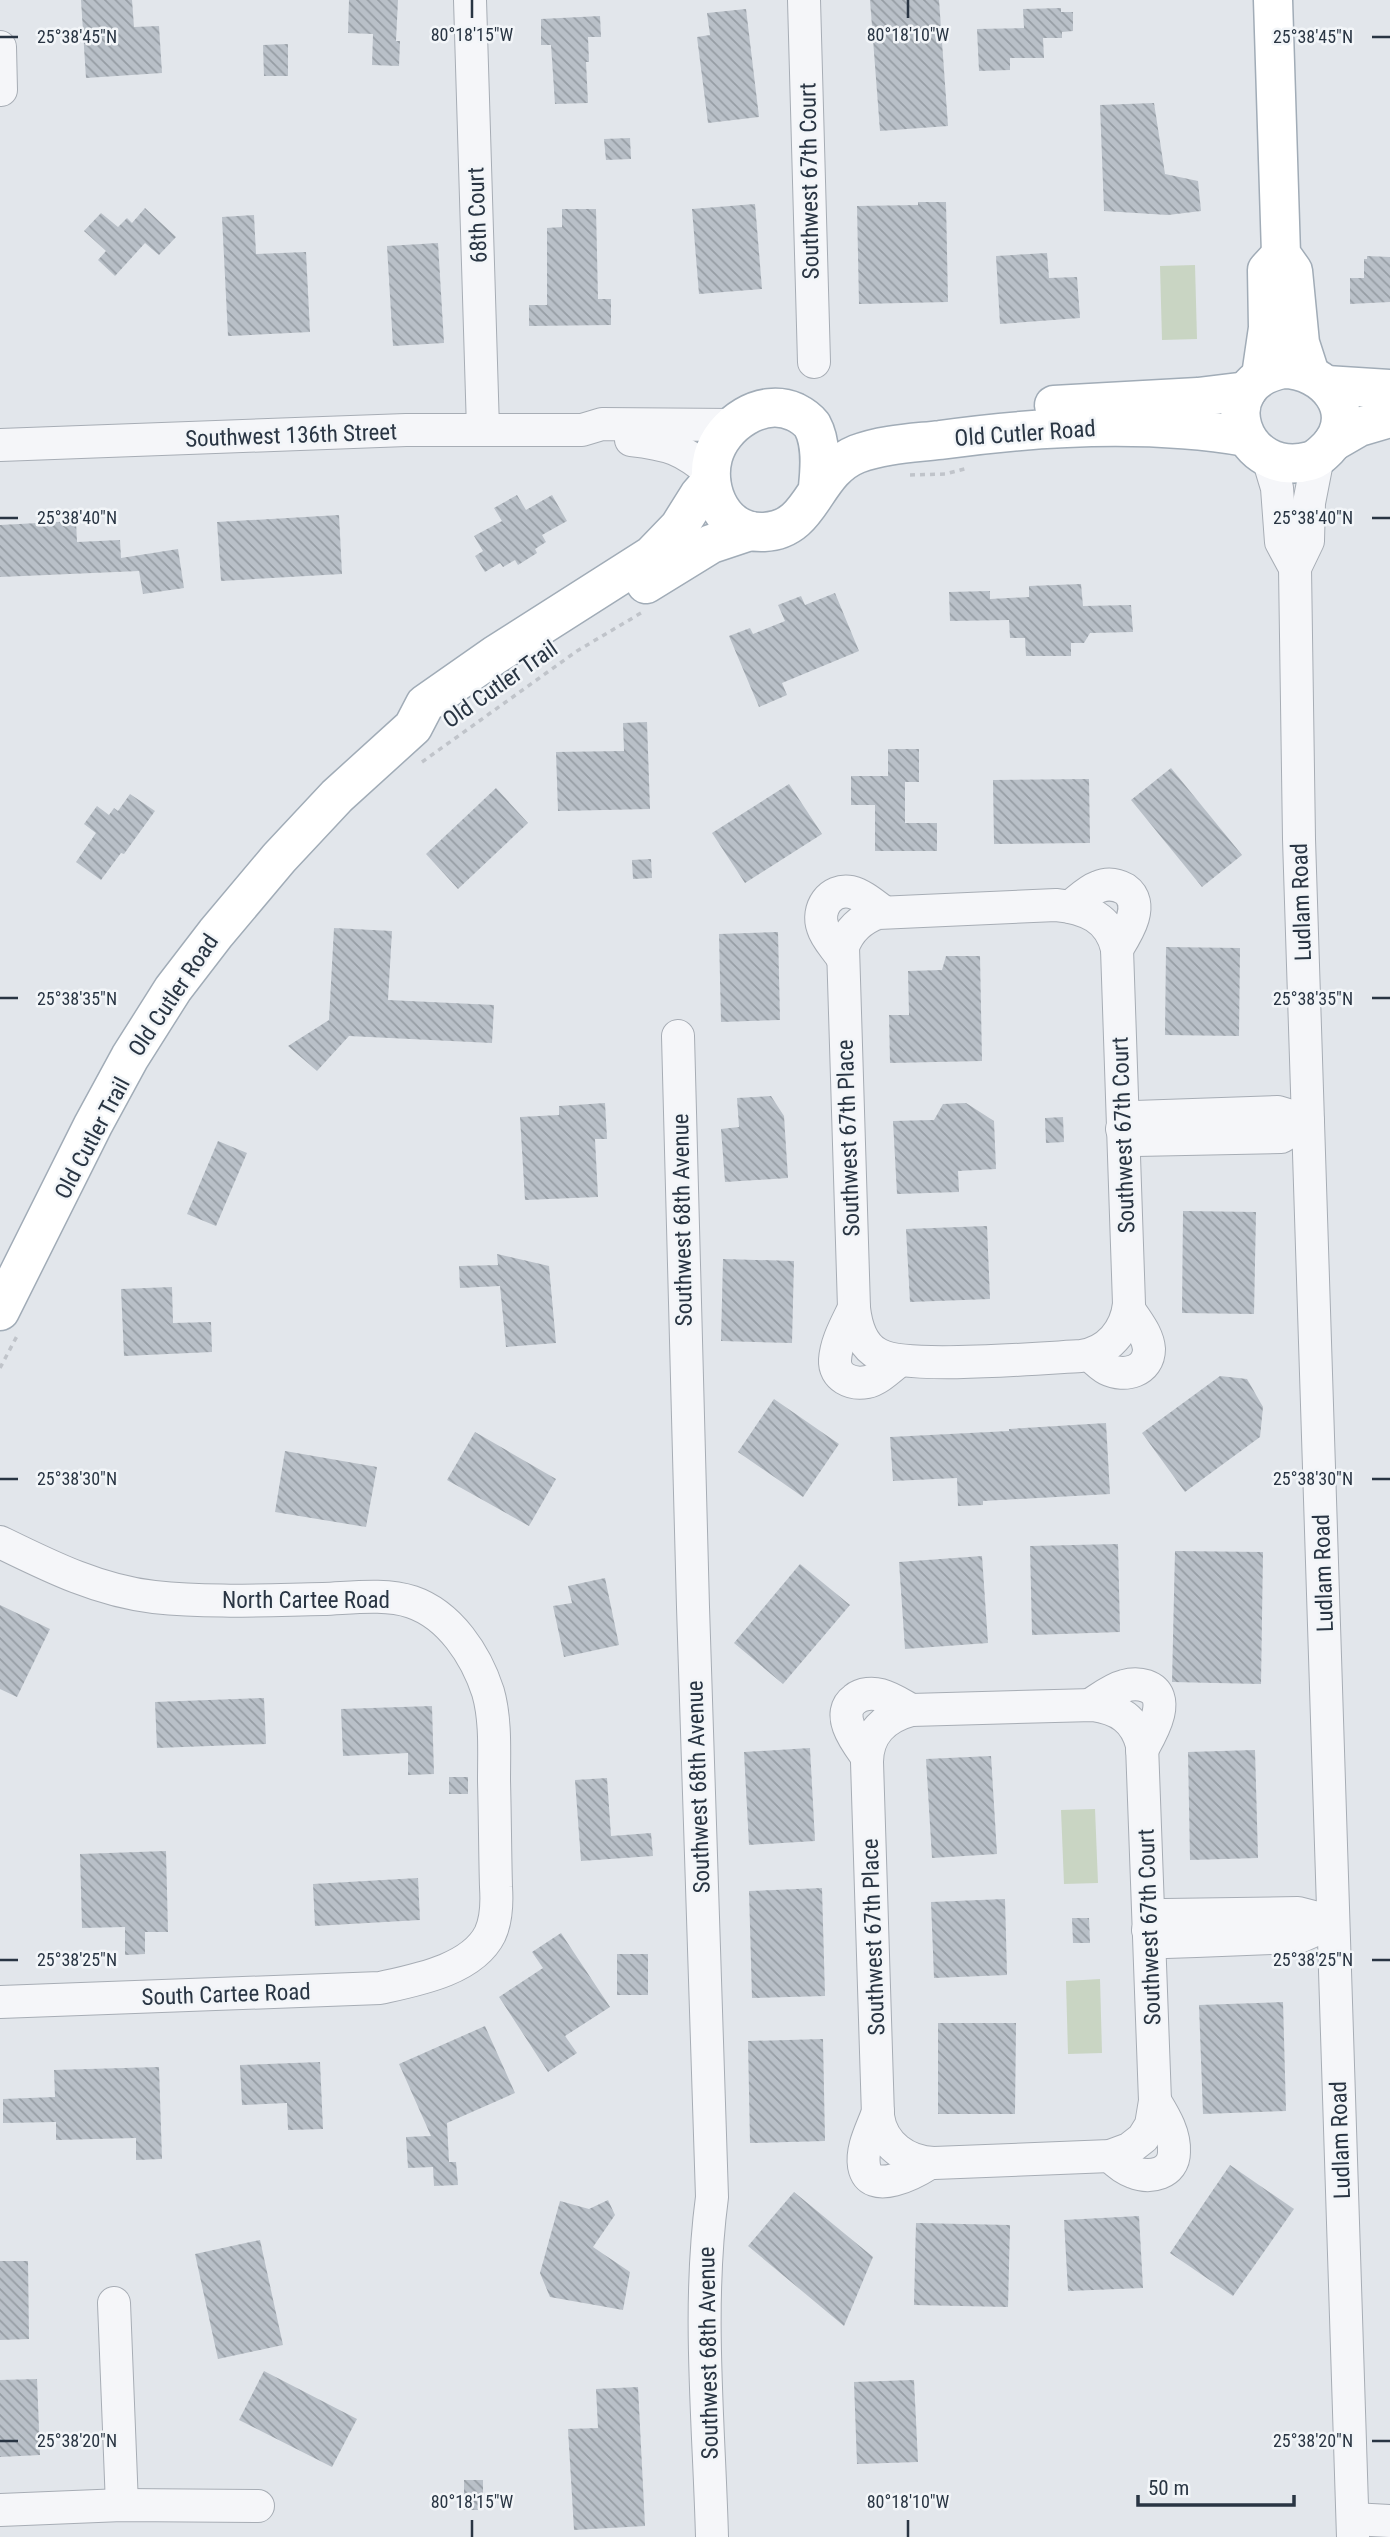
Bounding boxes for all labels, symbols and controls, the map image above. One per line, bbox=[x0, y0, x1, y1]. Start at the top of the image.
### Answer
text: 80°18'15"W bbox=[431, 24, 514, 45]
text: 80°18'10"W bbox=[867, 24, 950, 45]
text: 25°38'45"N bbox=[37, 26, 117, 47]
text: 25°38'45"N bbox=[1273, 26, 1353, 47]
street label: Southwest 67th Court bbox=[794, 82, 825, 280]
street label: 68th Court bbox=[462, 167, 493, 263]
street label: Old Cutler Road bbox=[954, 415, 1096, 452]
street label: Southwest 136th Street bbox=[185, 418, 397, 453]
text: 25°38'40"N bbox=[37, 507, 117, 528]
text: 25°38'40"N bbox=[1273, 507, 1353, 528]
street label: Old Cutler Trail bbox=[438, 635, 563, 734]
street label: Ludlam Road bbox=[1286, 843, 1317, 961]
street label: Old Cutler Road bbox=[123, 929, 224, 1061]
text: 25°38'35"N bbox=[37, 988, 117, 1009]
text: 25°38'35"N bbox=[1273, 988, 1353, 1009]
street label: Southwest 67th Court bbox=[1107, 1036, 1140, 1234]
street label: Southwest 67th Place bbox=[832, 1039, 865, 1237]
street label: Old Cutler Trail bbox=[49, 1073, 136, 1204]
street label: Southwest 68th Avenue bbox=[667, 1113, 698, 1327]
text: 25°38'30"N bbox=[37, 1468, 117, 1489]
text: 25°38'30"N bbox=[1273, 1468, 1353, 1489]
street label: Ludlam Road bbox=[1308, 1514, 1339, 1632]
street label: North Cartee Road bbox=[222, 1587, 390, 1614]
street label: Southwest 68th Avenue bbox=[681, 1680, 716, 1894]
street label: Southwest 67th Court bbox=[1133, 1828, 1166, 2026]
street label: Southwest 67th Place bbox=[857, 1838, 890, 2036]
text: 25°38'25"N bbox=[37, 1949, 117, 1970]
text: 25°38'25"N bbox=[1273, 1949, 1353, 1970]
street label: South Cartee Road bbox=[141, 1978, 311, 2011]
street label: Ludlam Road bbox=[1325, 2081, 1356, 2199]
street label: Southwest 68th Avenue bbox=[693, 2246, 724, 2460]
text: 25°38'20"N bbox=[37, 2430, 117, 2451]
text: 25°38'20"N bbox=[1273, 2430, 1353, 2451]
scale bar bbox=[1138, 2464, 1294, 2508]
text: 50 m bbox=[1148, 2476, 1189, 2500]
text: 80°18'15"W bbox=[431, 2491, 514, 2512]
text: 80°18'10"W bbox=[867, 2491, 950, 2512]

